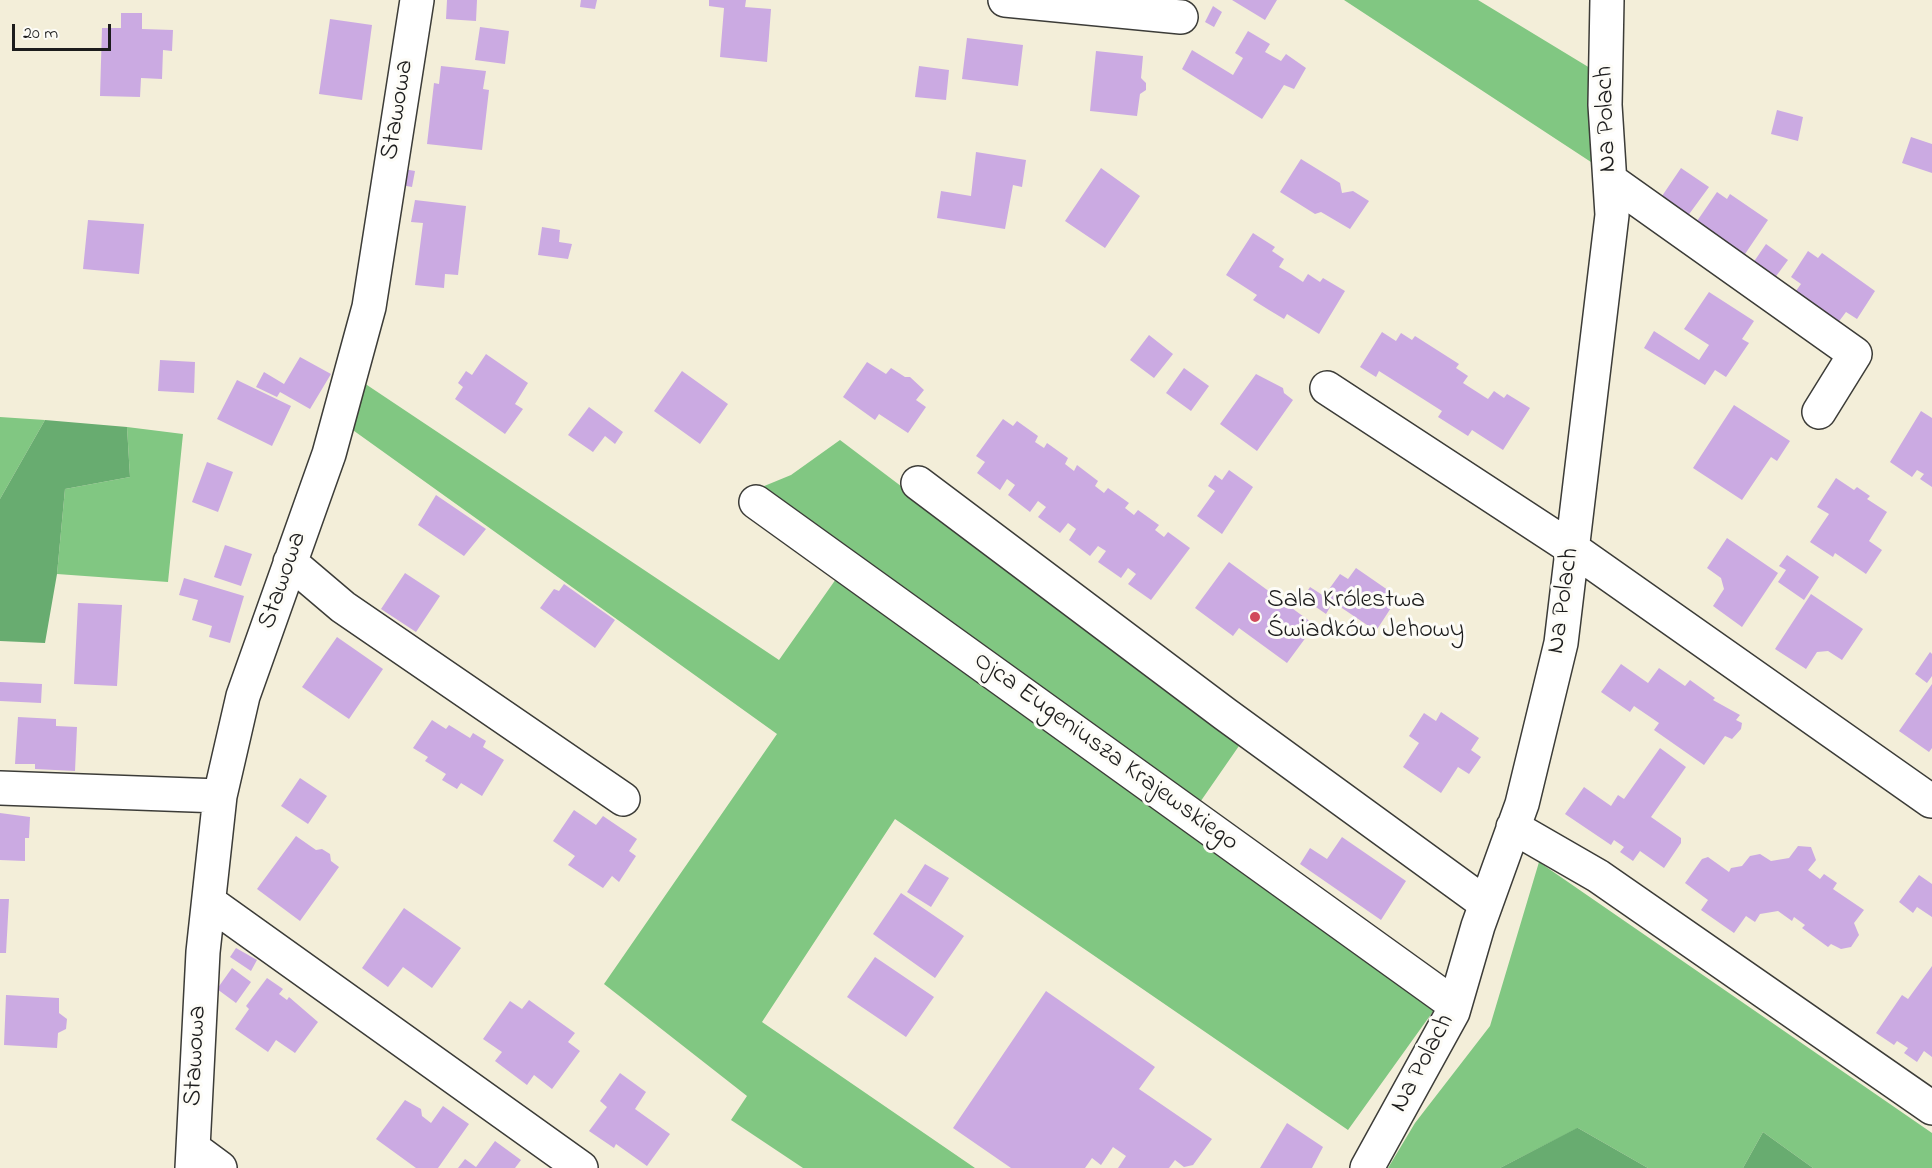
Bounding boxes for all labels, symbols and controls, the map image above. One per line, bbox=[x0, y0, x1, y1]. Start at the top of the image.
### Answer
scale bar bbox=[15, 12, 114, 50]
text: 20 m bbox=[23, 21, 58, 47]
street label: Stawowa bbox=[376, 58, 422, 162]
street label: Na Polach bbox=[1591, 65, 1625, 173]
street label: Stawowa bbox=[253, 528, 315, 634]
street label: Na Polach bbox=[1542, 546, 1588, 656]
place label: Sala Królestwa Świadków Jehowy bbox=[1267, 586, 1464, 648]
marker: Sala Królestwa Świadków Jehowy bbox=[1248, 610, 1262, 624]
street label: Ojca Eugeniusza Krajewskiego bbox=[966, 646, 1244, 860]
street label: Stawowa bbox=[179, 1005, 215, 1107]
street label: Na Polach bbox=[1385, 1010, 1463, 1118]

